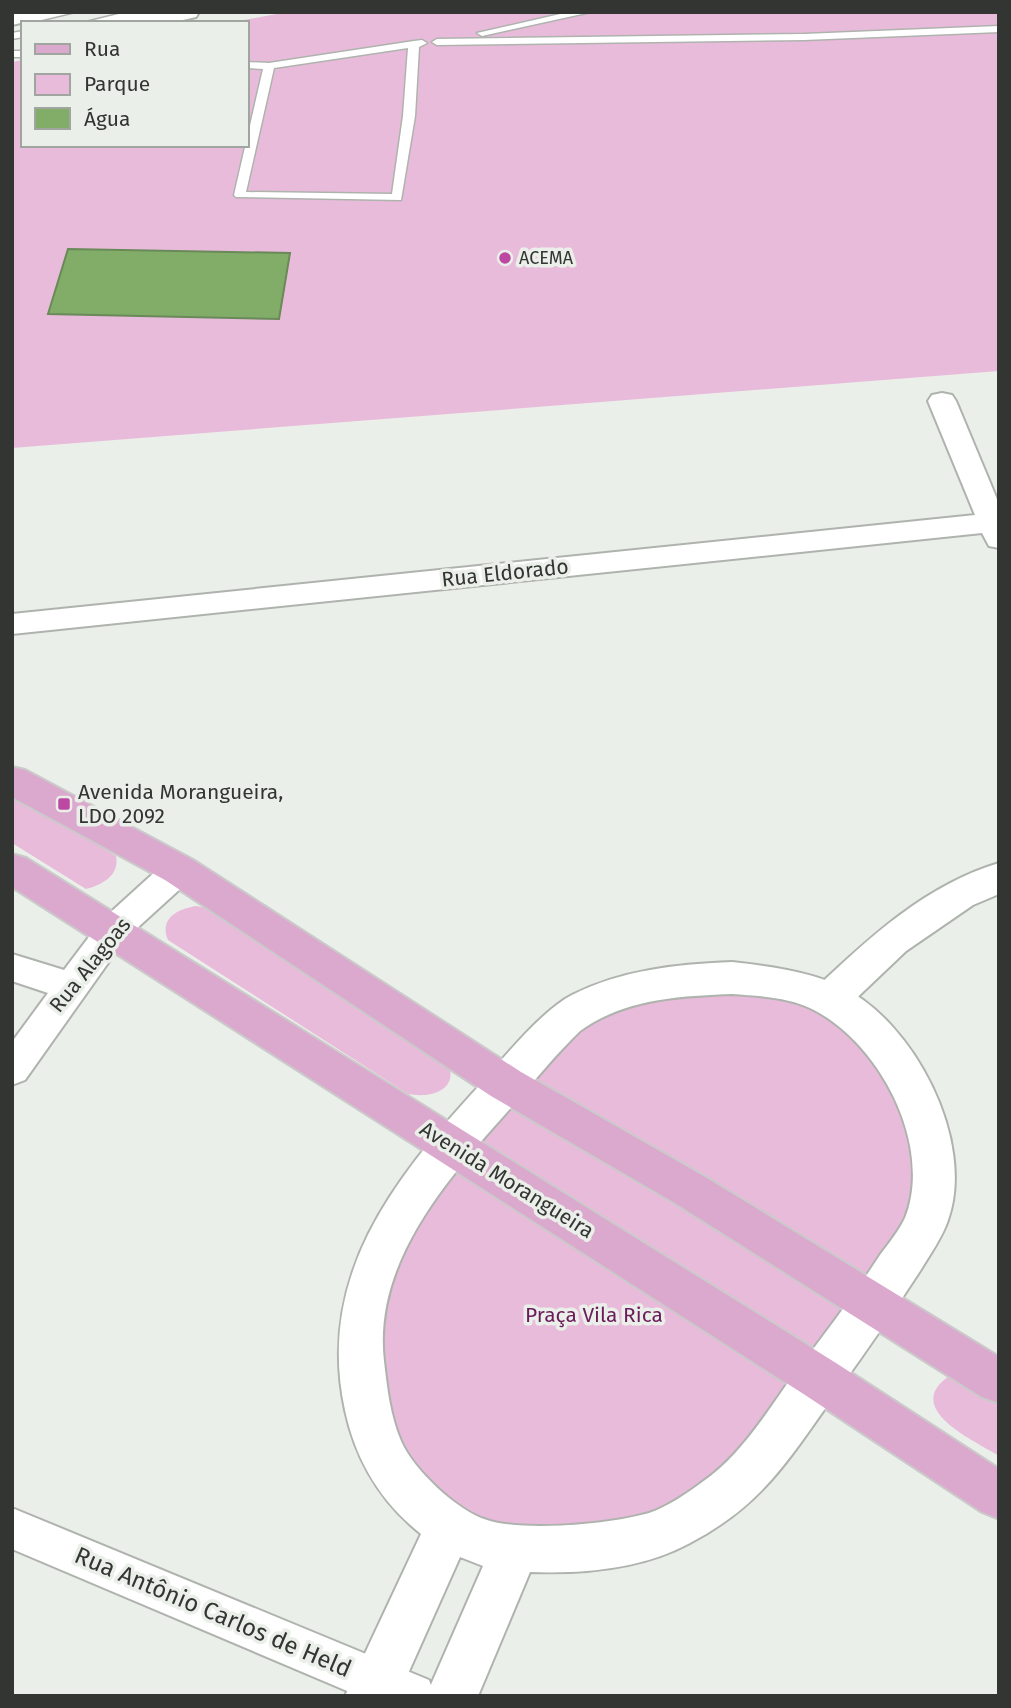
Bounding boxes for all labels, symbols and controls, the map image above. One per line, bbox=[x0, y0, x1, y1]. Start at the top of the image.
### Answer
legend bbox=[21, 21, 248, 147]
text: Rua bbox=[84, 36, 120, 62]
text: Parque bbox=[84, 71, 150, 97]
text: Água bbox=[84, 106, 130, 132]
place label: ACEMA bbox=[519, 247, 574, 269]
marker: ACEMA bbox=[497, 250, 513, 266]
street label: Rua Eldorado bbox=[440, 553, 570, 593]
place label: Avenida Morangueira, LDO 2092 bbox=[78, 779, 283, 829]
marker: Avenida Morangueira, LDO 2092 bbox=[56, 796, 72, 812]
street label: Rua Alagoas bbox=[44, 912, 136, 1018]
street label: Avenida Morangueira bbox=[415, 1116, 599, 1244]
park label: Praça Vila Rica bbox=[525, 1302, 663, 1328]
street label: Rua Antônio Carlos de Held bbox=[70, 1541, 356, 1683]

